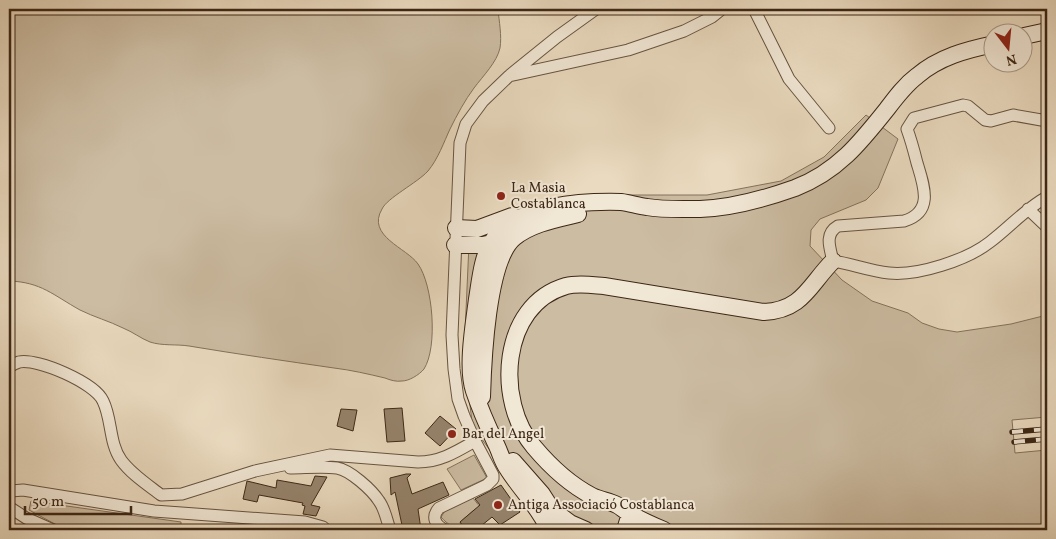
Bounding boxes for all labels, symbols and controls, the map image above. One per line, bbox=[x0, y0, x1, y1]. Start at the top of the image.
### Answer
north arrow bbox=[984, 22, 1034, 72]
text: N bbox=[1004, 49, 1019, 70]
place label: La Masia Costablanca bbox=[511, 179, 586, 214]
marker: La Masia Costablanca bbox=[495, 190, 507, 202]
place label: Bar del Angel bbox=[462, 425, 544, 444]
marker: Bar del Angel bbox=[446, 428, 458, 440]
scale bar bbox=[25, 484, 131, 516]
text: 50 m bbox=[32, 492, 64, 513]
place label: Antiga Associació Costablanca bbox=[508, 496, 694, 515]
marker: Antiga Associació Costablanca bbox=[492, 499, 504, 511]

